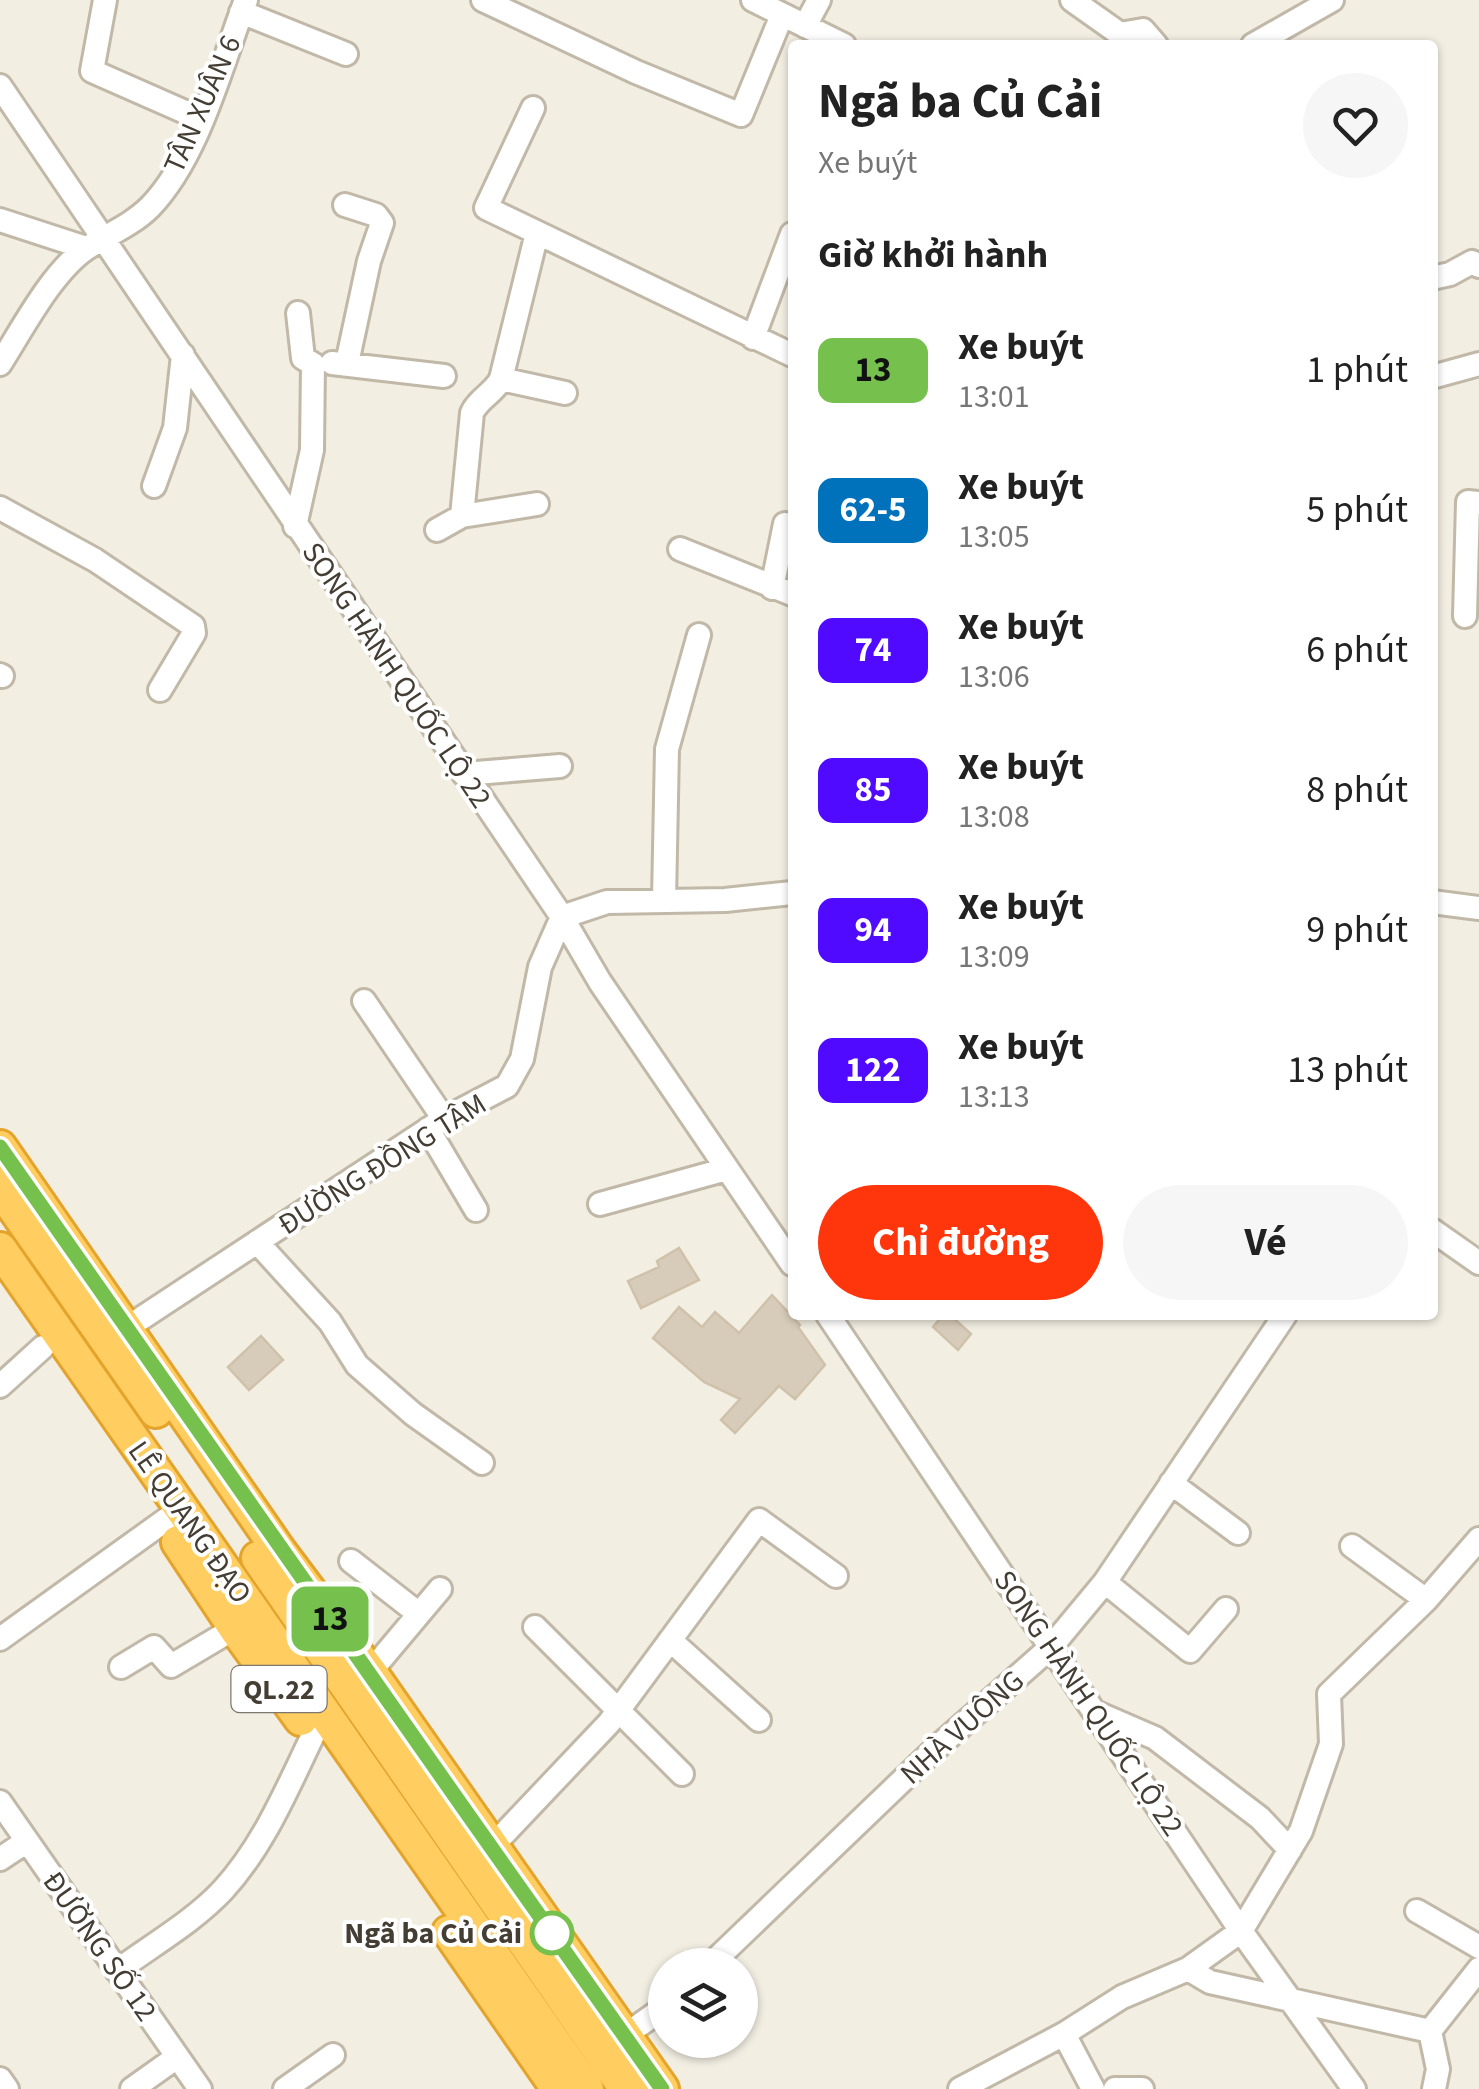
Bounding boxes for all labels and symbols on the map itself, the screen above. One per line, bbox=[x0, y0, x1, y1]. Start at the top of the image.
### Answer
street label: TÂN XUÂN 6 bbox=[153, 28, 252, 180]
street label: SONG HÀNH QUỐC LỘ 22 bbox=[291, 534, 502, 817]
street label: ĐƯỜNG ĐỒNG TÂM bbox=[270, 1083, 495, 1246]
street label: LÊ QUANG ĐẠO bbox=[117, 1432, 262, 1612]
street label: SONG HÀNH QUỐC LỘ 22 bbox=[983, 1562, 1194, 1845]
line badge: 13 bbox=[285, 1586, 375, 1652]
street label: NHÀ VUÔNG bbox=[891, 1660, 1034, 1795]
road number: QL.22 bbox=[232, 1666, 326, 1712]
street label: ĐƯỜNG SỐ 12 bbox=[32, 1863, 167, 2030]
place label: Ngã ba Củ Cải bbox=[344, 1912, 522, 1955]
marker: Ngã ba Củ Cải bbox=[531, 1912, 573, 1954]

